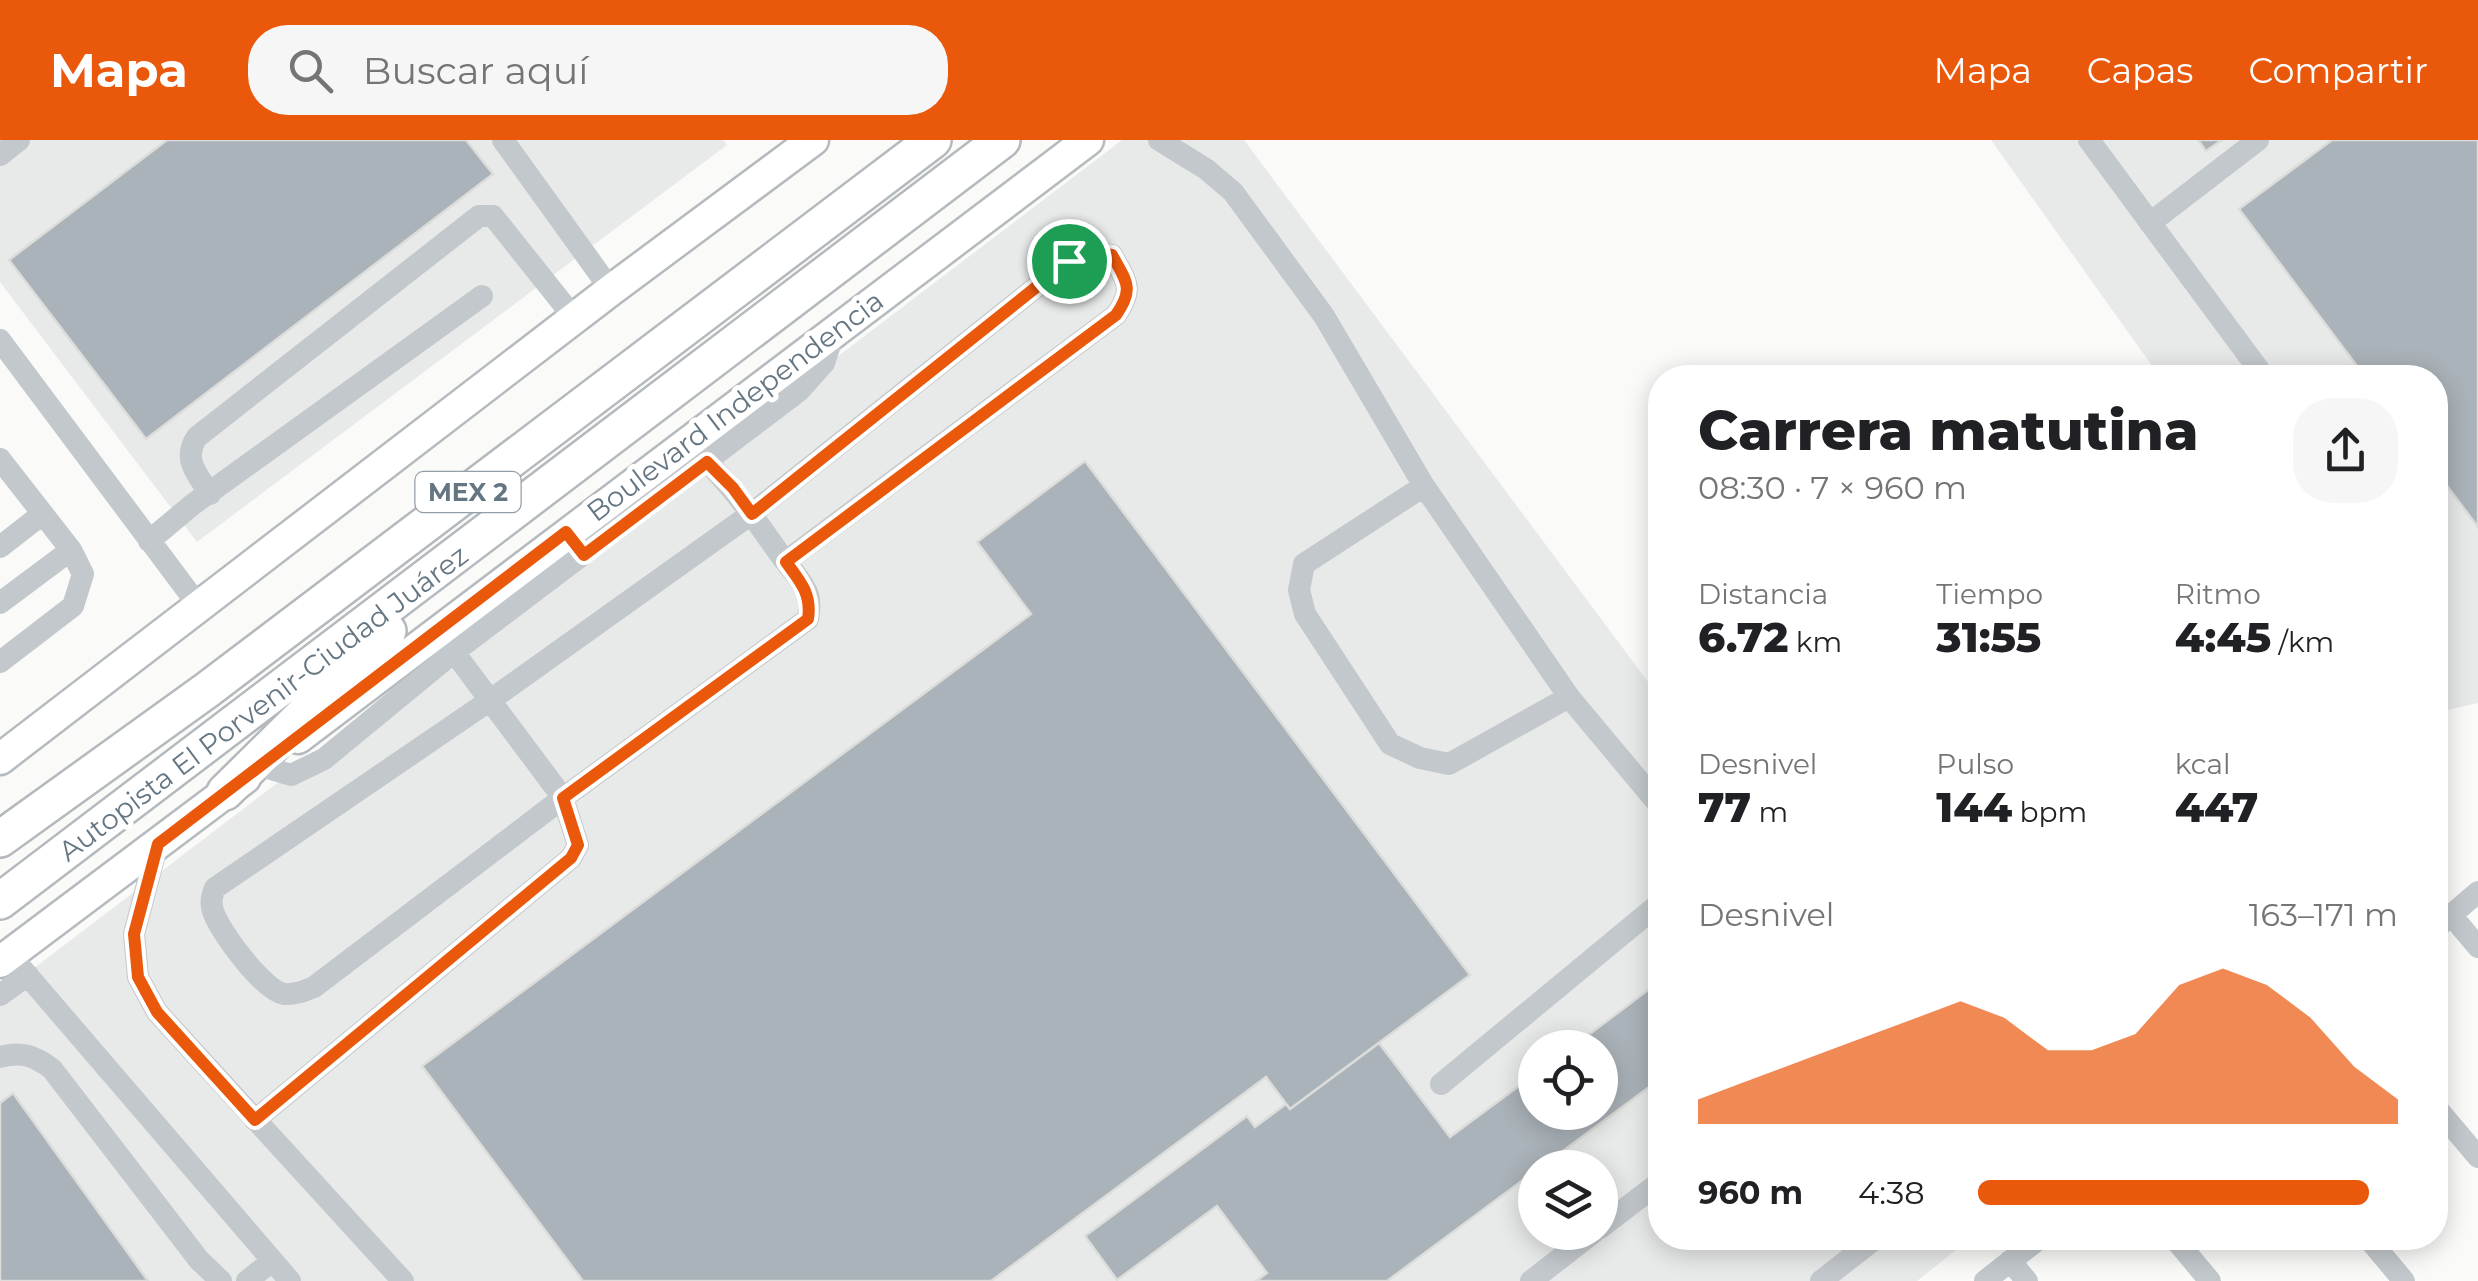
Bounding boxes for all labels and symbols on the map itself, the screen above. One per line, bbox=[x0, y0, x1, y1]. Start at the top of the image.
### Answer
pin bbox=[1027, 219, 1112, 304]
street label: Boulevard Independencia bbox=[580, 283, 890, 529]
road number: MEX 2 bbox=[416, 472, 520, 512]
street label: Autopista El Porvenir-Ciudad Juárez bbox=[52, 538, 474, 868]

